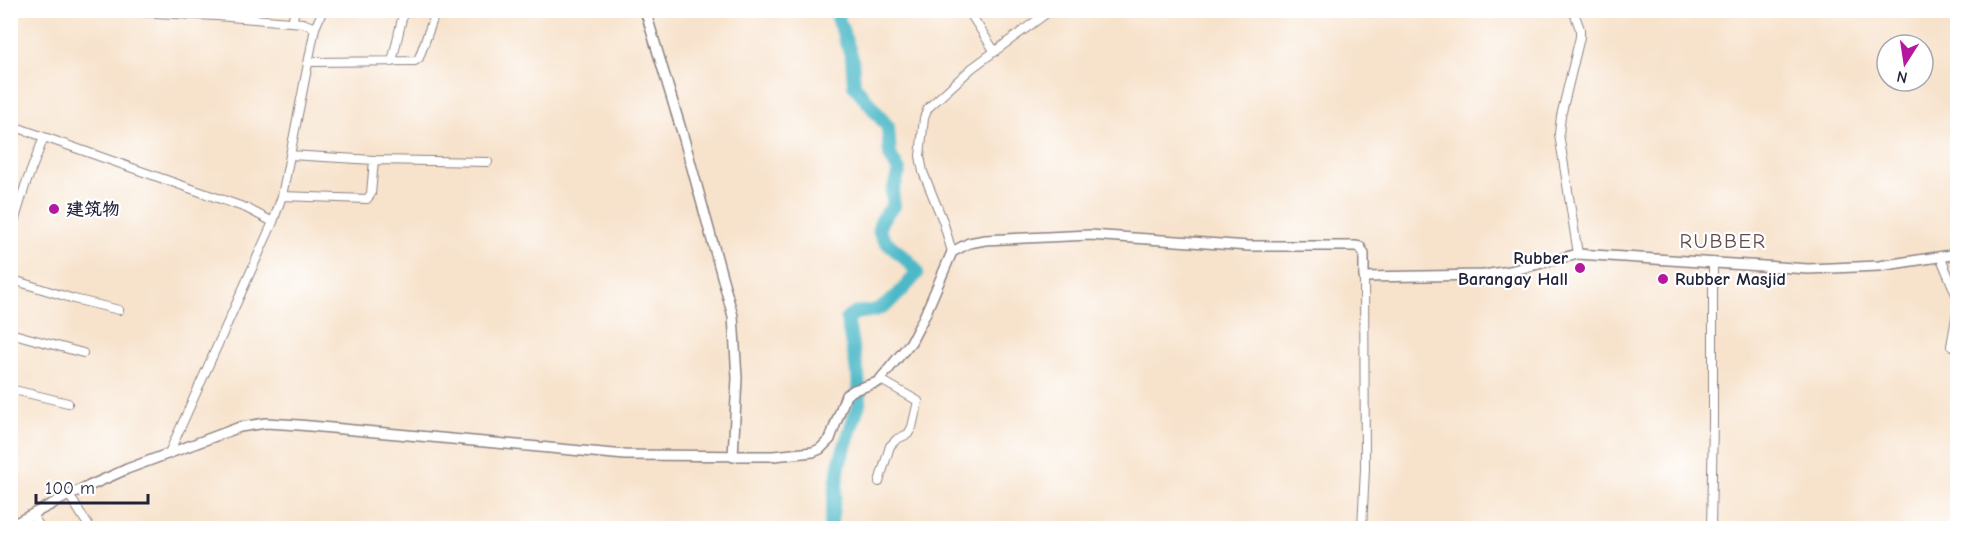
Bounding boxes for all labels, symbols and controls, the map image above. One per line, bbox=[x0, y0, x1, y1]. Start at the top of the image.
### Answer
north arrow bbox=[1875, 33, 1935, 93]
text: N bbox=[1895, 67, 1909, 87]
place label: 建筑物 bbox=[66, 199, 120, 220]
marker: 建筑物 bbox=[47, 202, 61, 216]
district label: RUBBER bbox=[1679, 229, 1767, 253]
place label: Rubber Barangay Hall bbox=[1458, 248, 1569, 290]
marker: Rubber Barangay Hall bbox=[1573, 261, 1587, 275]
place label: Rubber Masjid bbox=[1675, 269, 1786, 290]
marker: Rubber Masjid bbox=[1656, 272, 1670, 286]
scale bar bbox=[36, 467, 148, 505]
text: 100 m bbox=[45, 478, 95, 499]

